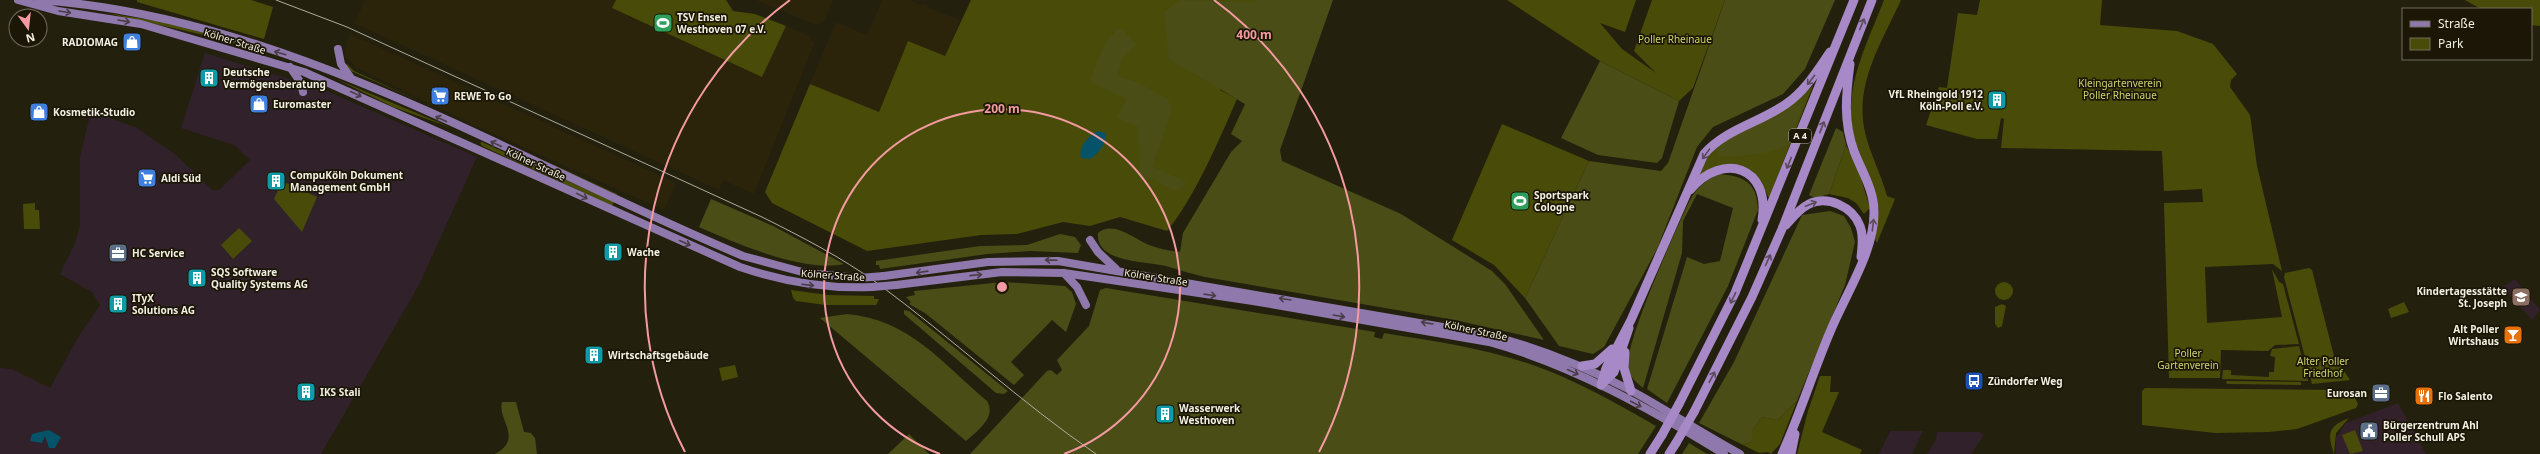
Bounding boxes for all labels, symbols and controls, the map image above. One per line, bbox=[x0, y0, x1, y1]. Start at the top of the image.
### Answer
north arrow bbox=[8, 8, 48, 48]
one-way arrow bbox=[58, 8, 71, 16]
legend bbox=[2402, 8, 2532, 60]
place label: TSV Ensen Westhoven 07 e.V. bbox=[677, 10, 766, 36]
sports icon: TSV Ensen Westhoven 07 e.V. bbox=[652, 12, 674, 34]
text: Straße bbox=[2438, 15, 2475, 32]
one-way arrow bbox=[117, 17, 130, 25]
one-way arrow bbox=[1859, 19, 1867, 31]
street label: Kölner Straße bbox=[202, 25, 268, 57]
text: 400 m bbox=[1236, 26, 1272, 43]
text: N bbox=[24, 30, 37, 47]
shop icon: RADIOMAG bbox=[121, 31, 143, 53]
park label: Poller Rheinaue bbox=[1638, 32, 1712, 46]
place label: RADIOMAG bbox=[62, 35, 118, 49]
text: Park bbox=[2438, 35, 2464, 52]
one-way arrow bbox=[274, 49, 287, 56]
place label: Deutsche Vermögensberatung bbox=[223, 65, 326, 91]
building icon: Deutsche Vermögensberatung bbox=[198, 67, 220, 89]
one-way arrow bbox=[1806, 75, 1815, 86]
park label: Kleingartenverein Poller Rheinaue bbox=[2078, 76, 2162, 102]
supermarket icon: REWE To Go bbox=[429, 85, 451, 107]
place label: VfL Rheingold 1912 Köln-Poll e.V. bbox=[1889, 87, 1983, 113]
place label: REWE To Go bbox=[454, 89, 511, 103]
building icon: VfL Rheingold 1912 Köln-Poll e.V. bbox=[1986, 89, 2008, 111]
one-way arrow bbox=[349, 91, 361, 98]
shop icon: Euromaster bbox=[248, 93, 270, 115]
place label: Euromaster bbox=[273, 97, 332, 111]
text: 200 m bbox=[984, 100, 1020, 117]
shop icon: Kosmetik-Studio bbox=[28, 101, 50, 123]
place label: Kosmetik-Studio bbox=[53, 105, 135, 119]
one-way arrow bbox=[436, 115, 448, 122]
one-way arrow bbox=[1818, 122, 1826, 134]
road number: A 4 bbox=[1789, 129, 1811, 143]
one-way arrow bbox=[490, 140, 502, 147]
street label: Kölner Straße bbox=[504, 144, 568, 184]
one-way arrow bbox=[1702, 148, 1710, 159]
one-way arrow bbox=[1785, 157, 1793, 169]
supermarket icon: Aldi Süd bbox=[136, 167, 158, 189]
place label: CompuKöln Dokument Management GmbH bbox=[290, 168, 404, 194]
building icon: CompuKöln Dokument Management GmbH bbox=[265, 170, 287, 192]
place label: Aldi Süd bbox=[161, 171, 201, 185]
place label: Sportspark Cologne bbox=[1534, 188, 1590, 214]
sports icon: Sportspark Cologne bbox=[1509, 190, 1531, 212]
one-way arrow bbox=[576, 193, 588, 201]
one-way arrow bbox=[1805, 200, 1817, 208]
one-way arrow bbox=[1869, 219, 1877, 232]
one-way arrow bbox=[679, 240, 691, 247]
building icon: Wache bbox=[602, 241, 624, 263]
office icon: HC Service bbox=[107, 242, 129, 264]
place label: Wache bbox=[627, 245, 660, 259]
place label: HC Service bbox=[132, 246, 184, 260]
one-way arrow bbox=[1765, 254, 1772, 266]
one-way arrow bbox=[1045, 257, 1058, 264]
place label: SQS Software Quality Systems AG bbox=[211, 265, 308, 291]
street label: Kölner Straße bbox=[1123, 265, 1189, 289]
street label: Kölner Straße bbox=[801, 266, 866, 284]
building icon: SQS Software Quality Systems AG bbox=[186, 267, 208, 289]
one-way arrow bbox=[916, 268, 929, 276]
one-way arrow bbox=[969, 271, 982, 279]
centre of rings bbox=[995, 280, 1009, 294]
one-way arrow bbox=[801, 281, 814, 289]
place label: Kindertagesstätte St. Joseph bbox=[2416, 284, 2507, 310]
school or university icon: Kindertagesstätte St. Joseph bbox=[2510, 286, 2532, 308]
place label: ITyX Solutions AG bbox=[132, 291, 195, 317]
one-way arrow bbox=[1203, 291, 1216, 299]
one-way arrow bbox=[1729, 291, 1736, 303]
building icon: ITyX Solutions AG bbox=[107, 293, 129, 315]
one-way arrow bbox=[1279, 295, 1292, 303]
one-way arrow bbox=[1332, 312, 1345, 320]
street label: Kölner Straße bbox=[1443, 317, 1509, 344]
one-way arrow bbox=[1421, 319, 1434, 327]
place label: Alt Poller Wirtshaus bbox=[2449, 322, 2500, 348]
bar icon: Alt Poller Wirtshaus bbox=[2502, 324, 2524, 346]
building icon: Wirtschaftsgebäude bbox=[583, 344, 605, 366]
park label: Poller Gartenverein bbox=[2157, 346, 2219, 372]
place label: Wirtschaftsgebäude bbox=[608, 348, 709, 362]
park label: Alter Poller Friedhof bbox=[2297, 354, 2349, 380]
one-way arrow bbox=[1567, 369, 1579, 376]
bus stop icon: Zündorfer Weg bbox=[1963, 370, 1985, 392]
one-way arrow bbox=[1709, 372, 1717, 384]
place label: Zündorfer Weg bbox=[1988, 374, 2063, 388]
building icon: IKS Stali bbox=[295, 381, 317, 403]
office icon: Eurosan bbox=[2370, 382, 2392, 404]
place label: IKS Stali bbox=[320, 385, 360, 399]
restaurant icon: Flo Salento bbox=[2413, 385, 2435, 407]
place label: Eurosan bbox=[2327, 386, 2367, 400]
place label: Flo Salento bbox=[2438, 389, 2493, 403]
place label: Wasserwerk Westhoven bbox=[1179, 401, 1241, 427]
one-way arrow bbox=[1629, 401, 1641, 408]
building icon: Wasserwerk Westhoven bbox=[1154, 403, 1176, 425]
place label: Bürgerzentrum Ahl Poller Schull APS bbox=[2383, 418, 2479, 444]
public building icon: Bürgerzentrum Ahl Poller Schull APS bbox=[2358, 420, 2380, 442]

